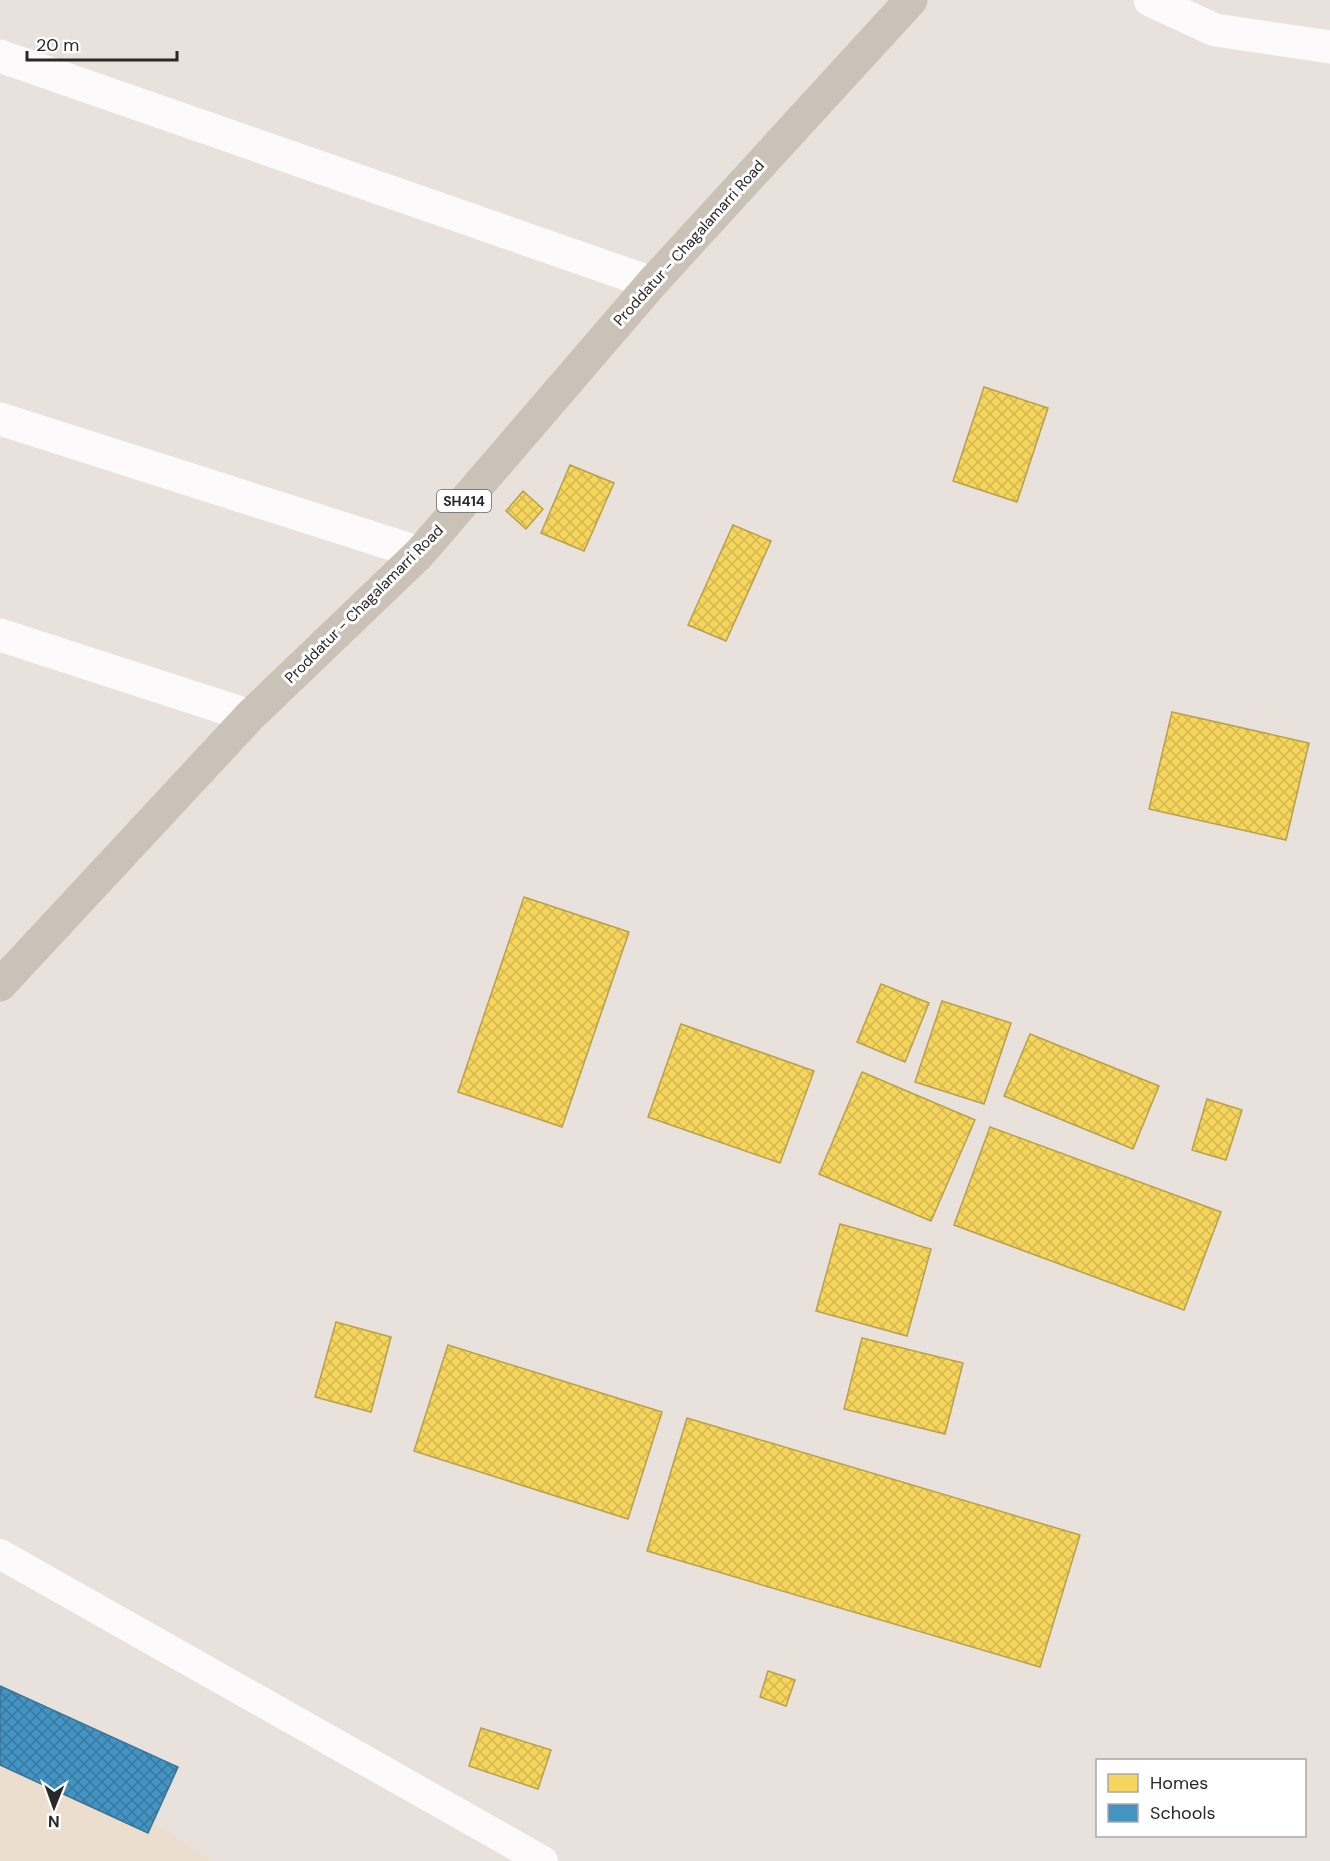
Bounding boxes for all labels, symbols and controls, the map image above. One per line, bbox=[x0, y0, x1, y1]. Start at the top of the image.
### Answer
scale bar bbox=[27, 24, 177, 62]
text: 20 m bbox=[36, 33, 79, 57]
street label: Proddatur - Chagalamarri Road bbox=[609, 156, 769, 330]
road number: SH414 bbox=[437, 490, 491, 512]
street label: Proddatur - Chagalamarri Road bbox=[280, 520, 448, 688]
legend bbox=[1096, 1759, 1306, 1837]
text: Homes bbox=[1150, 1771, 1208, 1795]
north arrow bbox=[24, 1777, 84, 1837]
text: Schools bbox=[1150, 1801, 1215, 1825]
text: N bbox=[48, 1811, 60, 1832]

